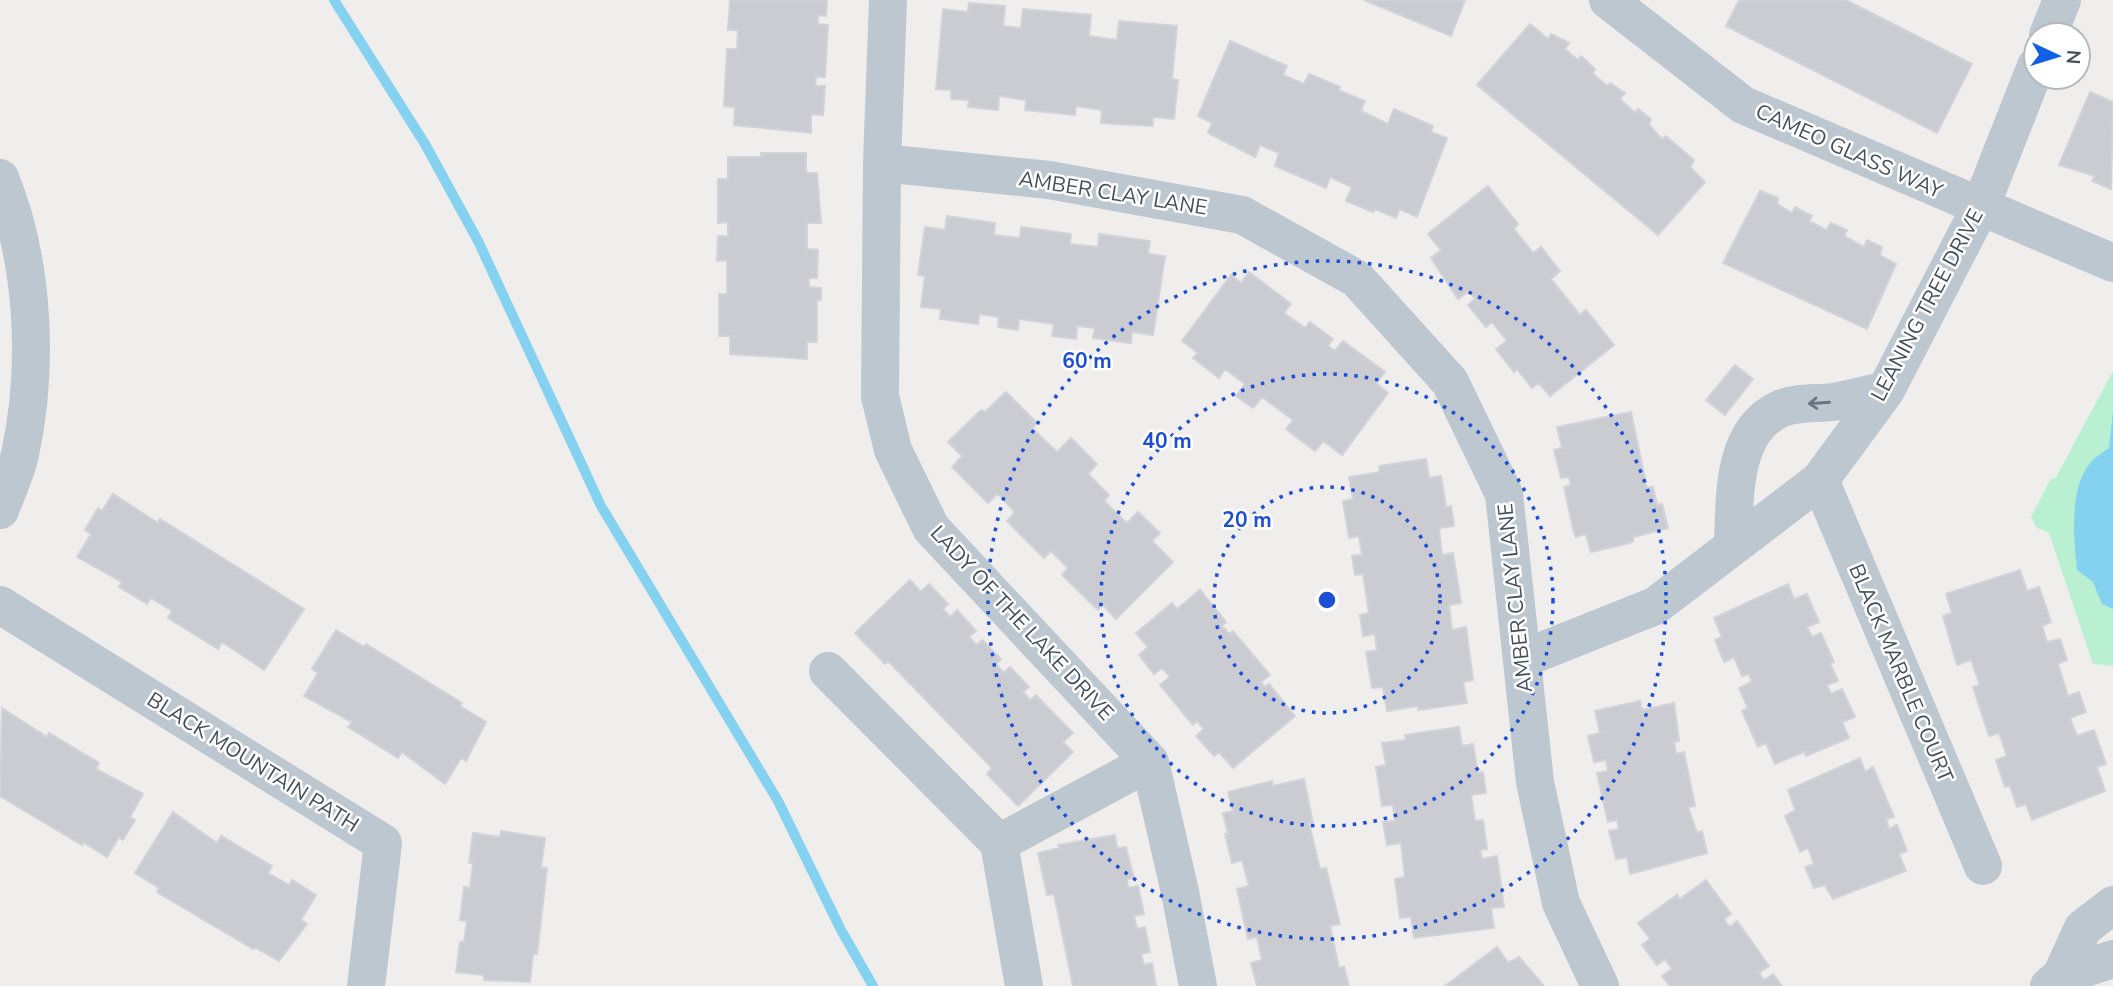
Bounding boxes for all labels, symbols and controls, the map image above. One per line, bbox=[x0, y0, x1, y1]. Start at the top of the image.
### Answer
north arrow bbox=[2022, 21, 2092, 91]
text: N bbox=[2059, 49, 2086, 65]
street label: CAMEO GLASS WAY bbox=[1751, 97, 1947, 205]
street label: AMBER CLAY LANE bbox=[1017, 164, 1209, 222]
street label: LEANING TREE DRIVE bbox=[1864, 204, 1990, 406]
text: 60 m bbox=[1062, 347, 1112, 375]
one-way arrow bbox=[1809, 397, 1831, 410]
text: 40 m bbox=[1142, 427, 1192, 455]
street label: AMBER CLAY LANE bbox=[1491, 502, 1539, 694]
text: 20 m bbox=[1222, 506, 1272, 534]
street label: LADY OF THE LAKE DRIVE bbox=[924, 520, 1120, 726]
street label: BLACK MARBLE COURT bbox=[1842, 559, 1960, 787]
centre of rings bbox=[1315, 588, 1339, 612]
street label: BLACK MOUNTAIN PATH bbox=[142, 685, 364, 839]

